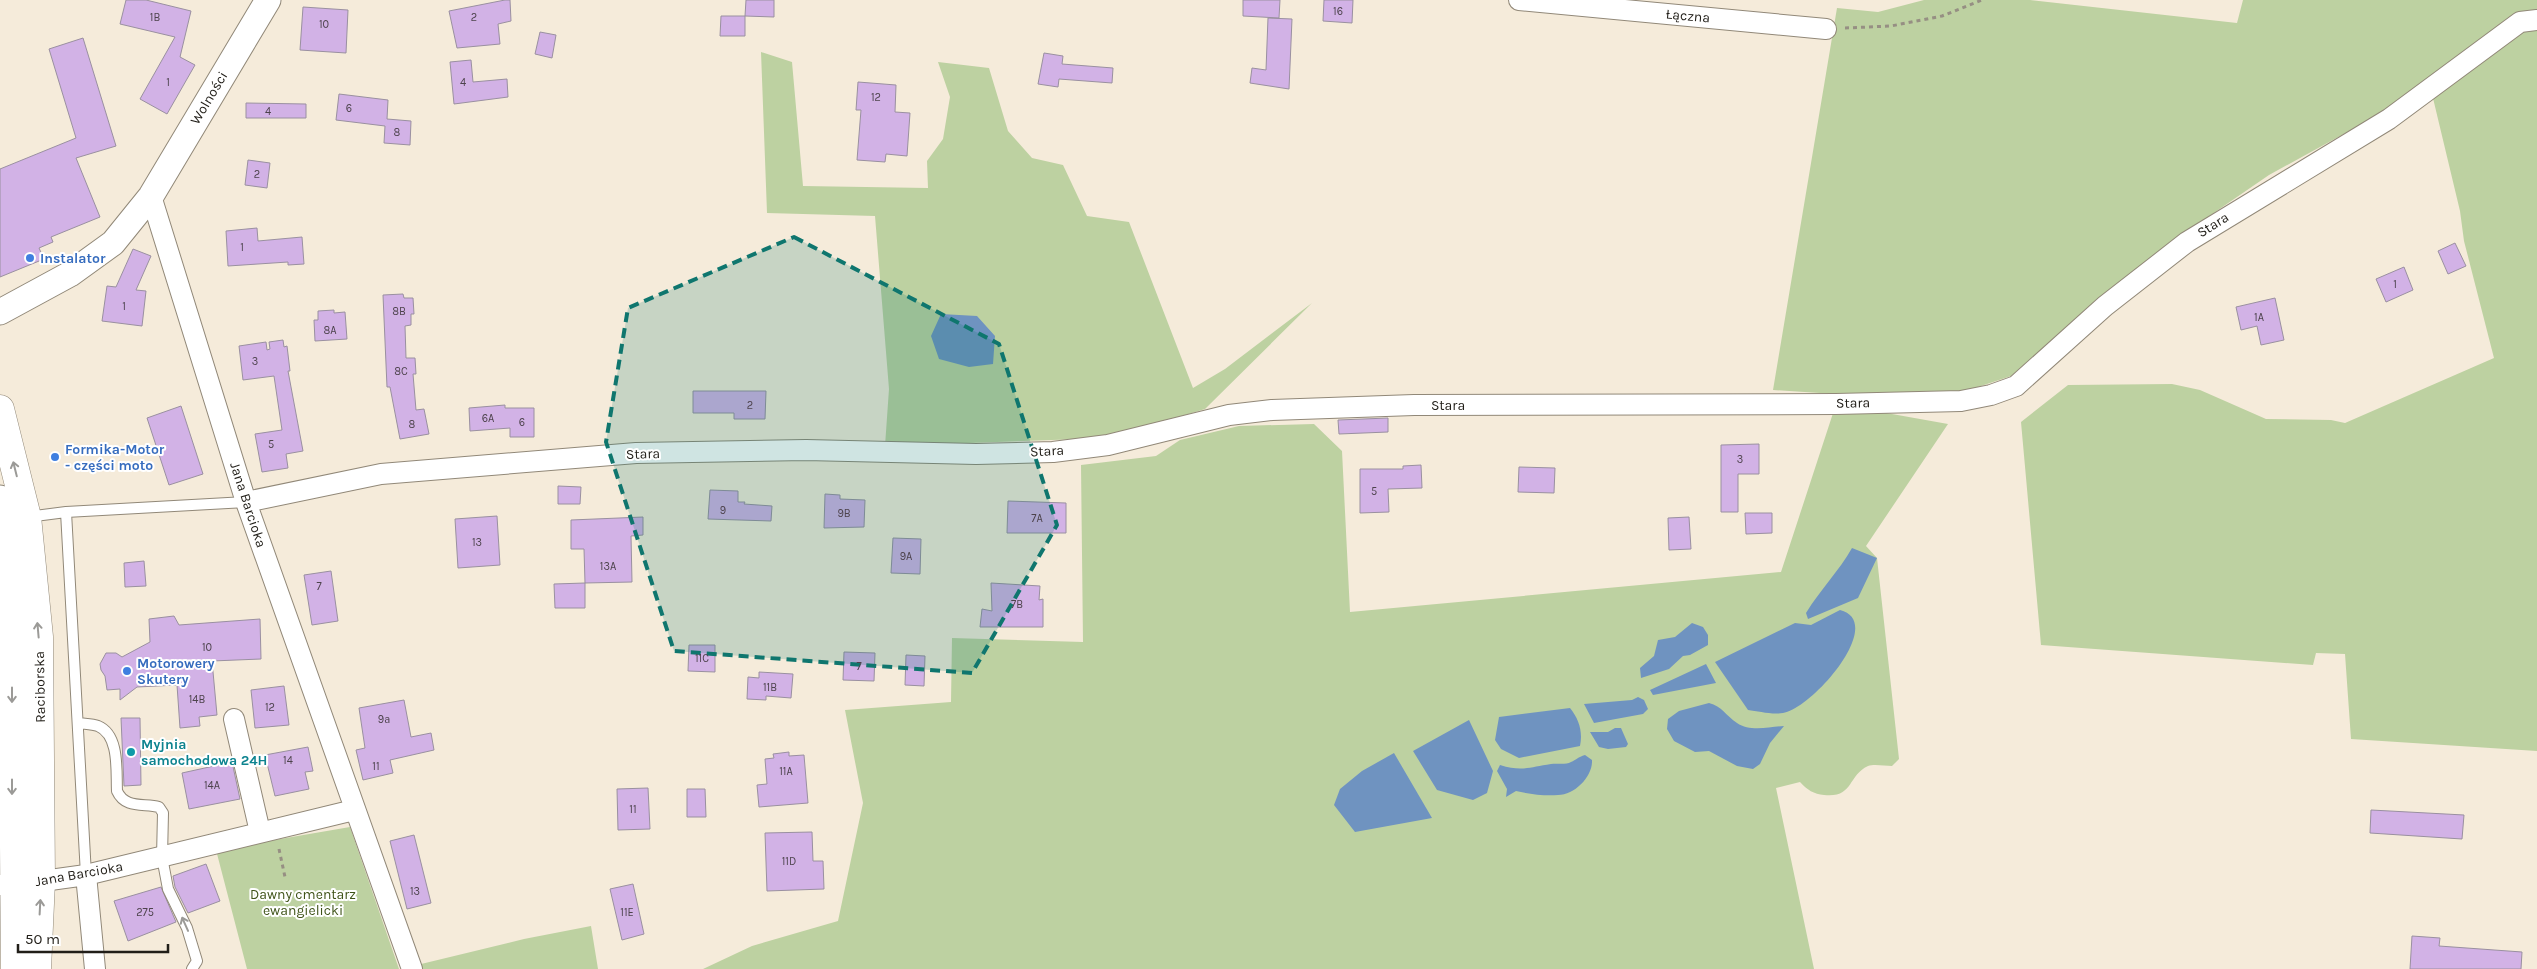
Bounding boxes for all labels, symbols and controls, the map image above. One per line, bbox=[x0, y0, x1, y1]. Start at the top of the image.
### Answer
house number: 16 bbox=[1333, 5, 1343, 18]
street label: Łączna bbox=[1665, 6, 1711, 26]
house number: 1B bbox=[150, 11, 160, 24]
house number: 2 bbox=[471, 11, 477, 24]
house number: 10 bbox=[319, 18, 329, 31]
street label: Wolności bbox=[187, 69, 231, 127]
house number: 1 bbox=[166, 76, 170, 89]
house number: 4 bbox=[460, 76, 466, 89]
house number: 12 bbox=[871, 91, 881, 104]
house number: 6 bbox=[346, 102, 352, 115]
house number: 4 bbox=[265, 105, 271, 118]
house number: 8 bbox=[394, 126, 401, 139]
house number: 2 bbox=[254, 168, 260, 181]
street label: Stara bbox=[2194, 209, 2232, 241]
house number: 1 bbox=[240, 241, 244, 254]
place label: Instalator bbox=[40, 250, 106, 267]
marker: Instalator bbox=[24, 252, 36, 264]
house number: 1 bbox=[2393, 278, 2397, 291]
house number: 1 bbox=[122, 300, 126, 313]
house number: 8B bbox=[392, 305, 406, 318]
house number: 1A bbox=[2254, 311, 2265, 324]
house number: 8A bbox=[323, 324, 337, 337]
house number: 3 bbox=[252, 355, 258, 368]
house number: 8C bbox=[394, 365, 408, 378]
street label: Stara bbox=[1836, 394, 1870, 412]
street label: Stara bbox=[1431, 397, 1465, 414]
house number: 2 bbox=[747, 399, 753, 412]
house number: 6A bbox=[482, 412, 495, 425]
house number: 6 bbox=[519, 416, 525, 429]
house number: 8 bbox=[409, 418, 416, 431]
house number: 5 bbox=[268, 438, 274, 451]
place label: Formika-Motor - części moto bbox=[65, 441, 165, 474]
street label: Stara bbox=[1029, 442, 1065, 460]
street label: Stara bbox=[626, 445, 660, 463]
marker: Formika-Motor - części moto bbox=[49, 451, 61, 463]
house number: 3 bbox=[1737, 453, 1743, 466]
street label: Jana Barcioka bbox=[226, 460, 270, 550]
one-way arrow bbox=[10, 462, 20, 478]
house number: 5 bbox=[1371, 485, 1377, 498]
house number: 9 bbox=[720, 504, 726, 517]
house number: 9B bbox=[837, 507, 851, 520]
house number: 7A bbox=[1031, 512, 1043, 525]
house number: 13 bbox=[472, 536, 482, 549]
house number: 9A bbox=[900, 550, 913, 563]
house number: 13A bbox=[600, 560, 617, 573]
house number: 7 bbox=[316, 580, 322, 593]
house number: 7B bbox=[1011, 598, 1023, 611]
one-way arrow bbox=[33, 623, 43, 639]
house number: 10 bbox=[202, 641, 212, 654]
street label: Raciborska bbox=[31, 651, 49, 723]
house number: 11C bbox=[695, 652, 709, 665]
place label: Motorowery Skutery bbox=[137, 655, 215, 688]
house number: 7 bbox=[856, 660, 862, 673]
marker: Motorowery Skutery bbox=[121, 665, 133, 677]
house number: 11B bbox=[763, 681, 777, 694]
one-way arrow bbox=[7, 686, 17, 703]
house number: 14B bbox=[189, 693, 205, 706]
house number: 12 bbox=[265, 701, 275, 714]
house number: 9a bbox=[378, 713, 390, 726]
place label: Myjnia samochodowa 24H bbox=[141, 736, 267, 769]
marker: Myjnia samochodowa 24H bbox=[125, 746, 137, 758]
house number: 14 bbox=[283, 754, 293, 767]
house number: 11 bbox=[372, 760, 380, 773]
house number: 11A bbox=[779, 765, 793, 778]
one-way arrow bbox=[8, 779, 17, 795]
house number: 14A bbox=[204, 779, 221, 792]
house number: 11 bbox=[629, 803, 637, 816]
house number: 11D bbox=[782, 855, 796, 868]
street label: Jana Barcioka bbox=[34, 858, 124, 890]
house number: 13 bbox=[410, 885, 420, 898]
park label: Dawny cmentarz ewangielicki bbox=[250, 886, 356, 919]
one-way arrow bbox=[35, 900, 44, 916]
house number: 275 bbox=[136, 906, 154, 919]
house number: 11E bbox=[620, 906, 634, 919]
one-way arrow bbox=[179, 917, 189, 932]
scale bar bbox=[18, 922, 168, 954]
text: 50 m bbox=[25, 930, 60, 948]

